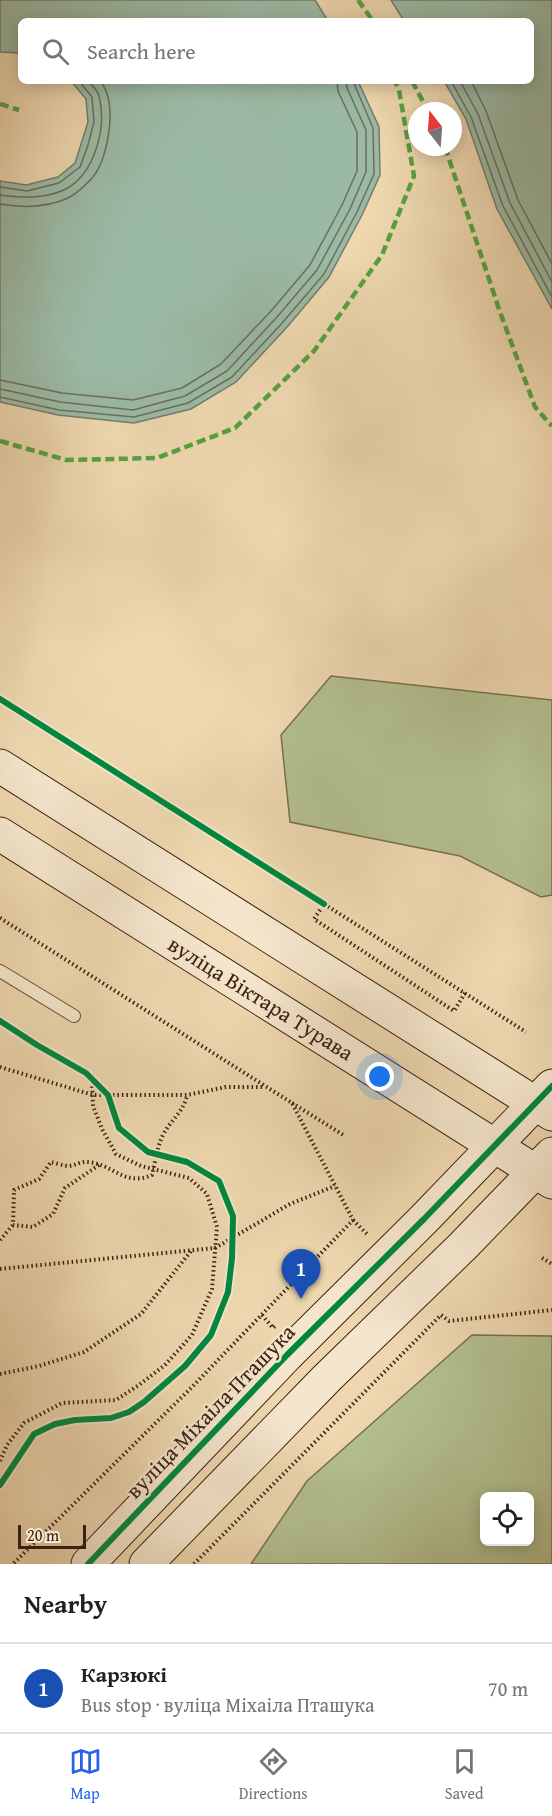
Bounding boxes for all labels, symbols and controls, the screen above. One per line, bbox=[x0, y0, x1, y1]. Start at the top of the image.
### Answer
search box bbox=[18, 18, 534, 84]
icon: search bbox=[39, 35, 72, 68]
text: Search here bbox=[87, 35, 196, 67]
north arrow bbox=[408, 102, 462, 156]
street label: вуліца Віктара Турава bbox=[162, 928, 360, 1068]
your location bbox=[365, 1062, 394, 1091]
pin: 1 bbox=[282, 1250, 320, 1299]
street label: вуліца Міхаіла Пташука bbox=[118, 1316, 302, 1506]
map controls bbox=[480, 1492, 534, 1546]
button: locate bbox=[480, 1492, 534, 1546]
scale bar bbox=[18, 1522, 86, 1550]
text: 20 m bbox=[27, 1523, 59, 1547]
text: Nearby bbox=[24, 1584, 107, 1623]
text: Карзюкі bbox=[81, 1658, 167, 1690]
text: 1 bbox=[38, 1674, 49, 1703]
text: 70 m bbox=[488, 1674, 528, 1703]
text: Bus stop · вуліца Міхаіла Пташука bbox=[81, 1690, 374, 1719]
tab: Map bbox=[69, 1745, 102, 1805]
tab: Directions bbox=[239, 1745, 308, 1805]
tab: Saved bbox=[445, 1745, 483, 1805]

